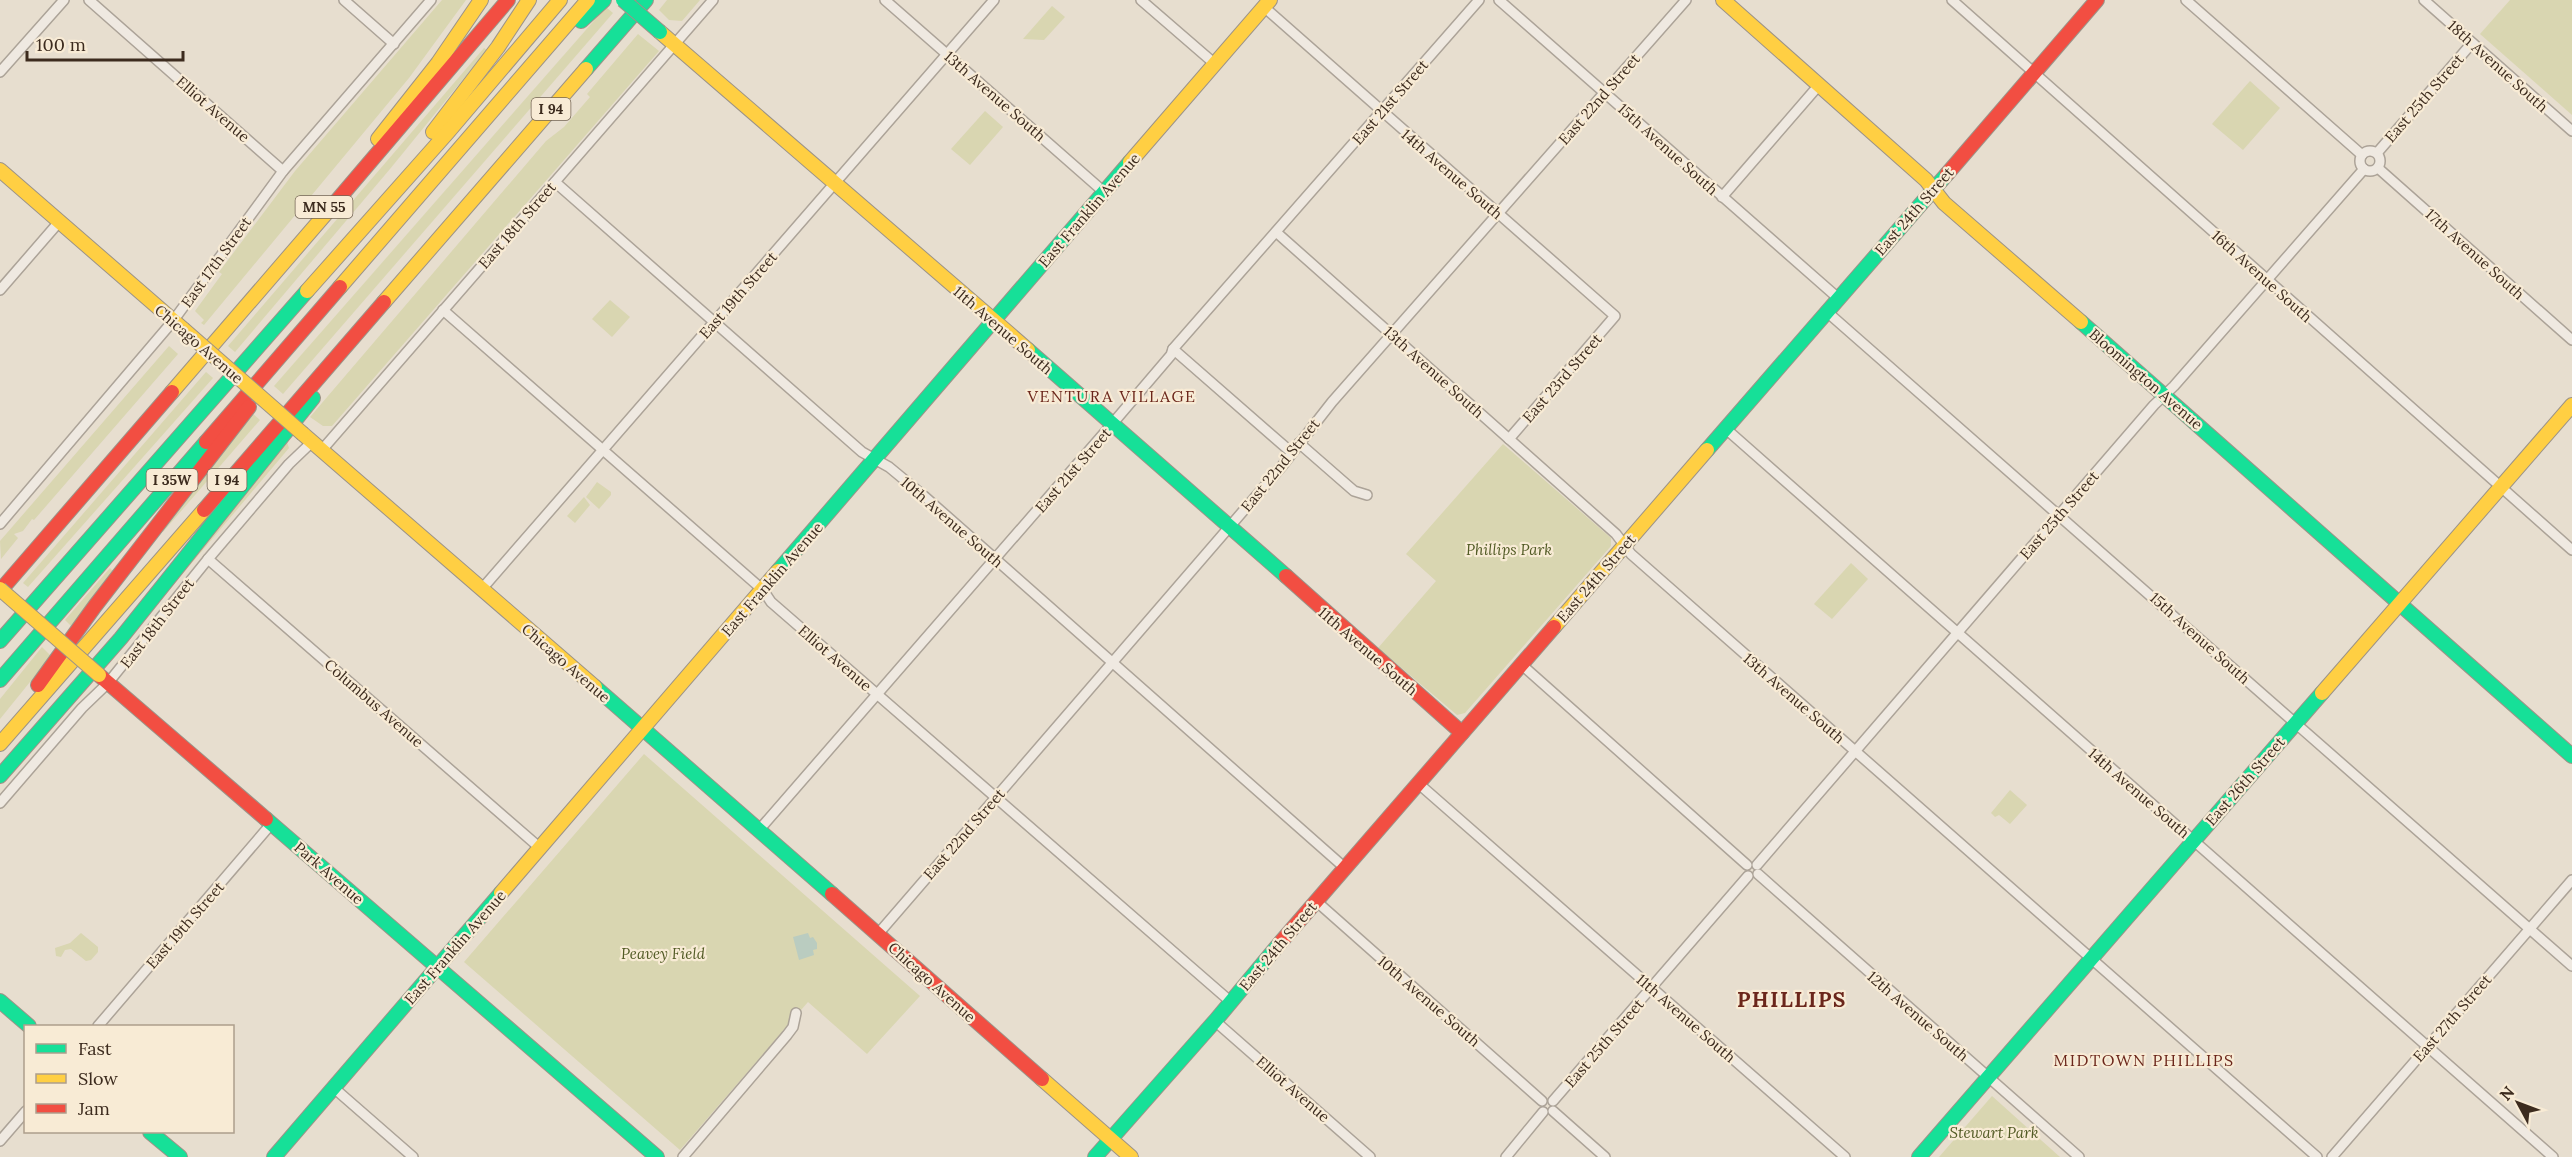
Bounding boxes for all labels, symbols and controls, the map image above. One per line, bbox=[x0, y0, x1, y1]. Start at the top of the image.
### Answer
street label: 18th Avenue South bbox=[2444, 16, 2552, 116]
scale bar bbox=[27, 24, 183, 62]
text: 100 m bbox=[36, 33, 86, 56]
street label: 13th Avenue South bbox=[940, 47, 1050, 145]
street label: East 22nd Street bbox=[1554, 49, 1644, 148]
street label: East 25th Street bbox=[2380, 50, 2468, 146]
street label: East 21st Street bbox=[1348, 55, 1432, 148]
street label: Elliot Avenue bbox=[172, 72, 254, 146]
road number: I 94 bbox=[532, 98, 570, 120]
street label: 15th Avenue South bbox=[1614, 99, 1722, 199]
street label: 14th Avenue South bbox=[1397, 125, 1507, 223]
street label: East Franklin Avenue bbox=[1034, 149, 1144, 271]
street label: East 24th Street bbox=[1870, 163, 1958, 259]
street label: East 18th Street bbox=[474, 178, 560, 272]
road number: MN 55 bbox=[296, 196, 352, 218]
street label: 17th Avenue South bbox=[2421, 204, 2529, 304]
street label: East 17th Street bbox=[177, 213, 255, 311]
street label: 16th Avenue South bbox=[2208, 226, 2316, 326]
street label: East 19th Street bbox=[695, 247, 781, 342]
street label: 11th Avenue South bbox=[949, 282, 1057, 378]
street label: Chicago Avenue bbox=[151, 300, 247, 388]
street label: 13th Avenue South bbox=[1380, 322, 1488, 422]
street label: Bloomington Avenue bbox=[2085, 324, 2207, 434]
street label: East 23rd Street bbox=[1518, 329, 1606, 426]
district label: VENTURA VILLAGE bbox=[1026, 386, 1197, 406]
street label: East 22nd Street bbox=[1237, 414, 1324, 515]
street label: East 21st Street bbox=[1031, 423, 1115, 516]
street label: East 25th Street bbox=[2015, 467, 2103, 563]
road number: I 35W bbox=[146, 469, 198, 491]
road number: I 94 bbox=[208, 469, 246, 491]
street label: 10th Avenue South bbox=[897, 472, 1007, 572]
street label: East Franklin Avenue bbox=[717, 518, 827, 640]
street label: East 24th Street bbox=[1552, 530, 1640, 626]
park label: Phillips Park bbox=[1466, 540, 1552, 559]
street label: East 18th Street bbox=[116, 574, 198, 672]
street label: 15th Avenue South bbox=[2146, 588, 2254, 688]
street label: 11th Avenue South bbox=[1314, 603, 1422, 699]
street label: Chicago Avenue bbox=[518, 619, 614, 707]
street label: Elliot Avenue bbox=[794, 621, 876, 695]
street label: 13th Avenue South bbox=[1739, 649, 1849, 747]
street label: Columbus Avenue bbox=[321, 655, 427, 751]
street label: East 26th Street bbox=[2201, 732, 2289, 829]
street label: 14th Avenue South bbox=[2084, 744, 2194, 842]
street label: East 22nd Street bbox=[919, 784, 1009, 883]
street label: Park Avenue bbox=[290, 838, 368, 908]
street label: East 19th Street bbox=[142, 877, 228, 972]
street label: East Franklin Avenue bbox=[400, 886, 510, 1008]
street label: East 24th Street bbox=[1235, 897, 1321, 995]
street label: Chicago Avenue bbox=[884, 938, 980, 1026]
park label: Peavey Field bbox=[621, 944, 706, 963]
street label: 10th Avenue South bbox=[1374, 951, 1484, 1051]
street label: 12th Avenue South bbox=[1863, 967, 1973, 1065]
street label: 11th Avenue South bbox=[1632, 970, 1740, 1066]
street label: East 27th Street bbox=[2409, 970, 2495, 1066]
district label: PHILLIPS bbox=[1737, 986, 1847, 1013]
street label: East 25th Street bbox=[1560, 995, 1648, 1091]
legend bbox=[24, 1025, 234, 1133]
text: Fast bbox=[78, 1037, 112, 1060]
district label: MIDTOWN PHILLIPS bbox=[2053, 1050, 2235, 1070]
street label: Elliot Avenue bbox=[1252, 1052, 1334, 1126]
text: Slow bbox=[78, 1067, 118, 1090]
north arrow bbox=[2488, 1073, 2548, 1133]
text: N bbox=[2495, 1082, 2518, 1104]
text: Jam bbox=[77, 1097, 110, 1120]
park label: Stewart Park bbox=[1949, 1123, 2039, 1142]

